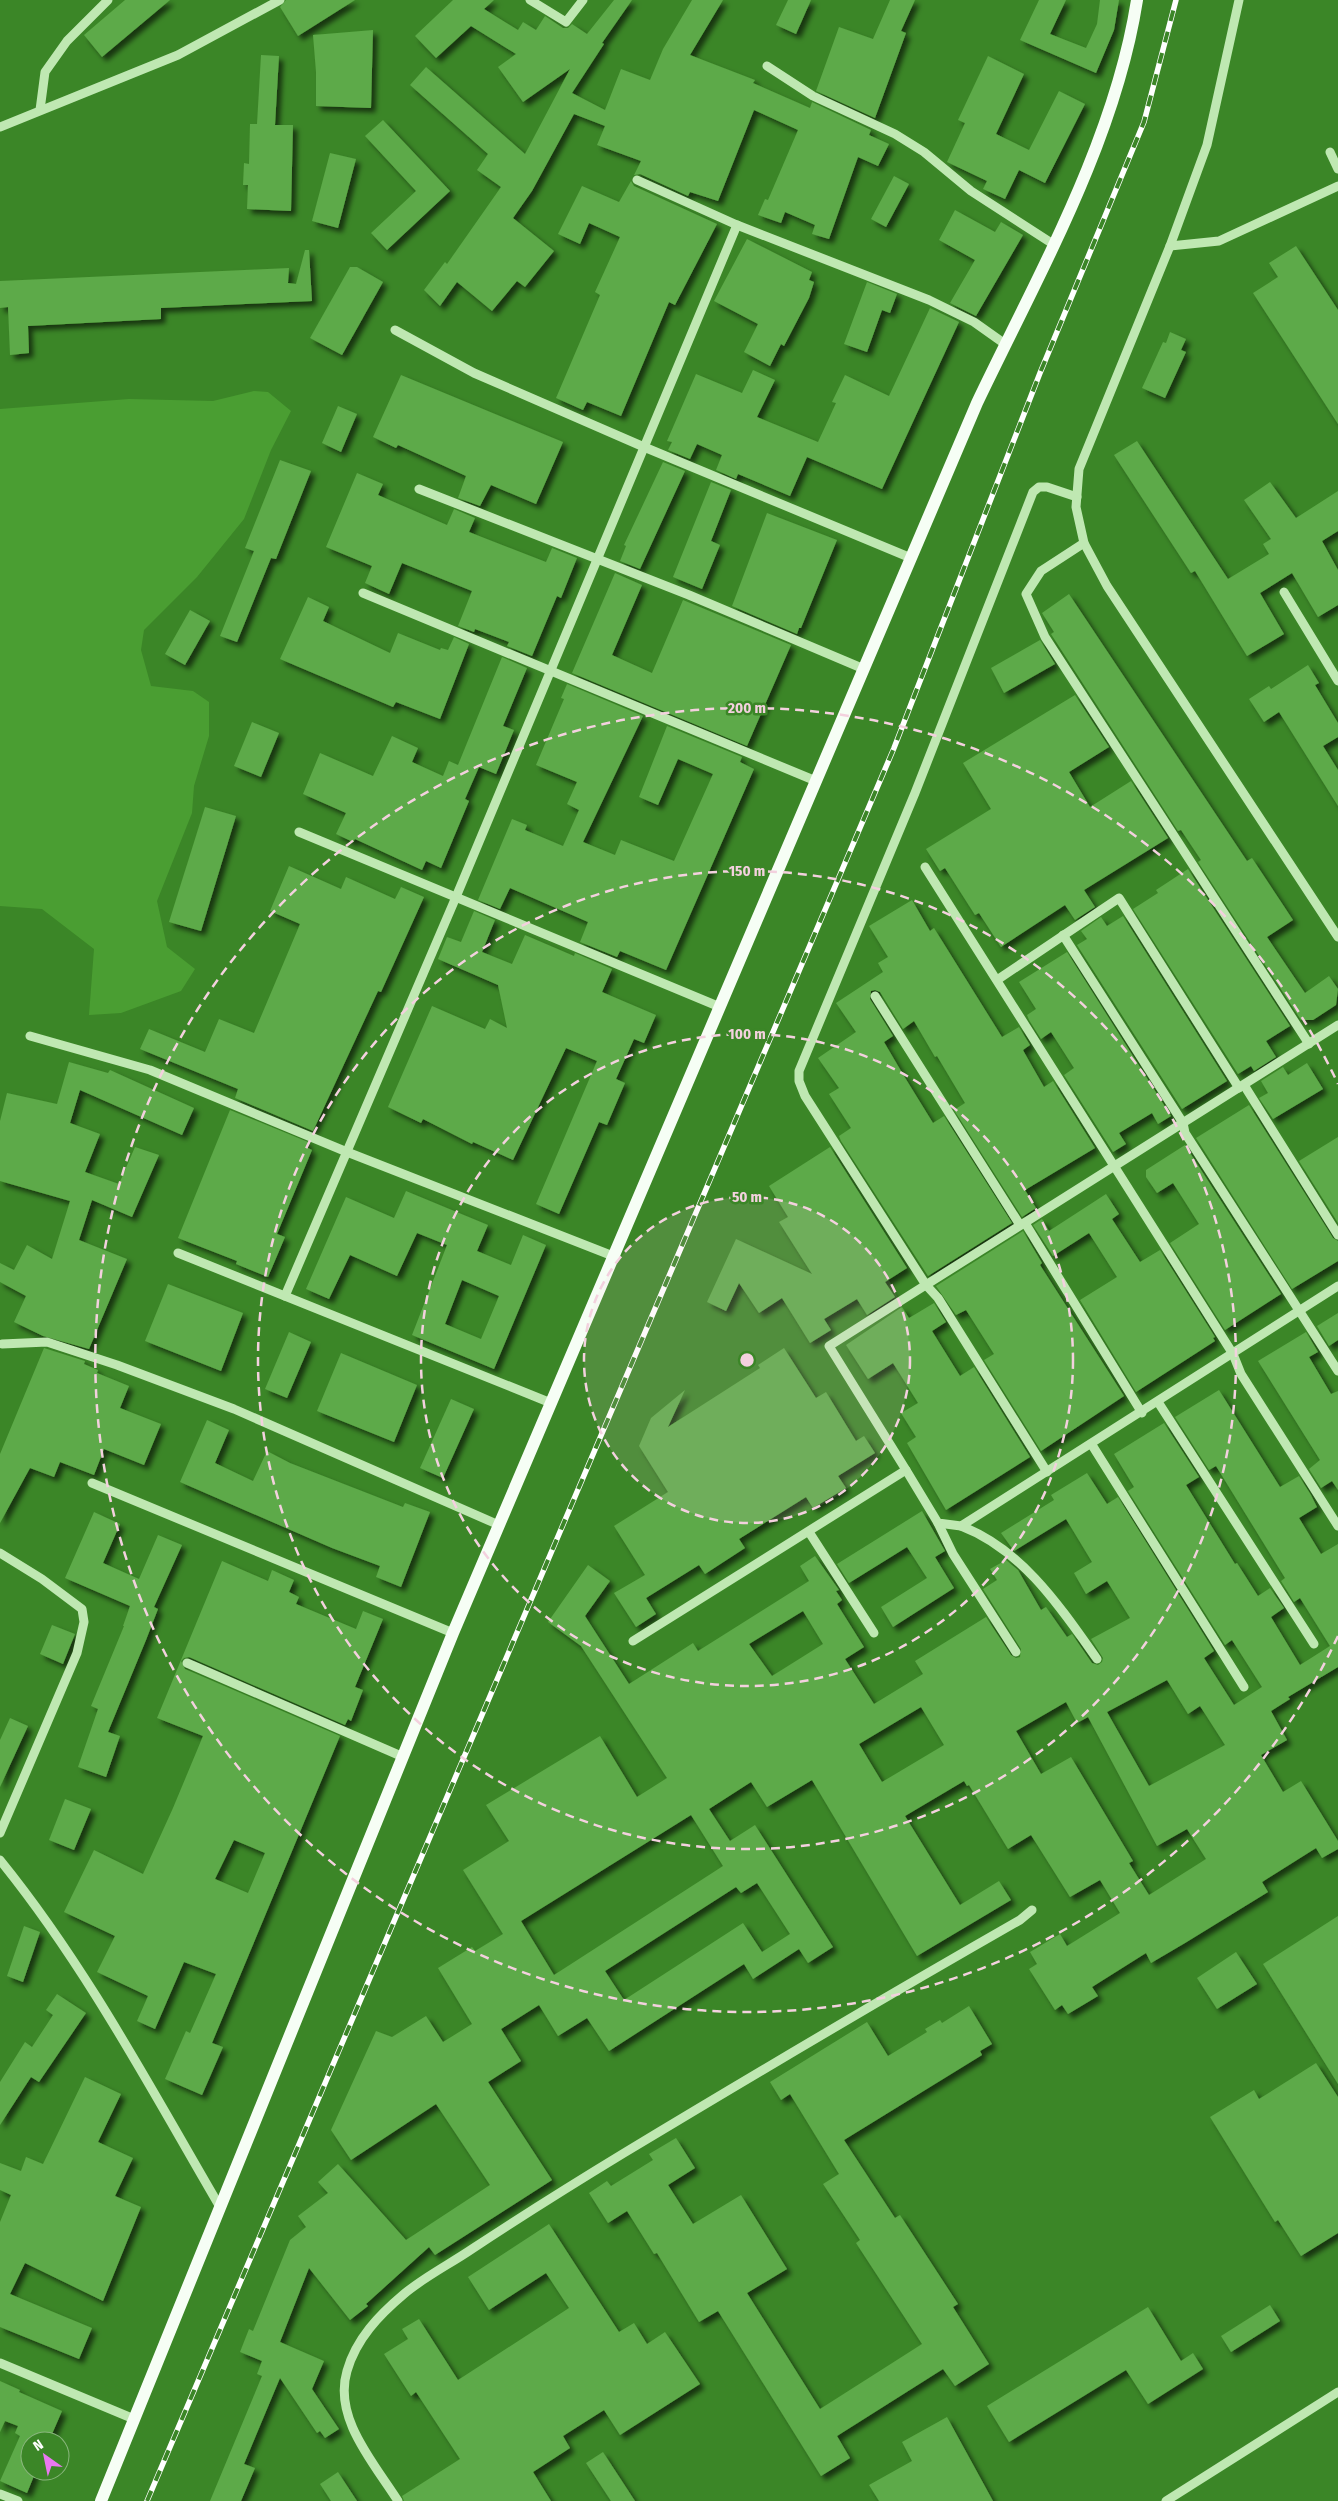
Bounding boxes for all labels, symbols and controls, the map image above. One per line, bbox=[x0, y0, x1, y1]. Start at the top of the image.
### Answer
text: 200 m bbox=[727, 699, 766, 717]
text: 150 m bbox=[729, 862, 765, 880]
text: 100 m bbox=[728, 1025, 766, 1043]
text: 50 m bbox=[732, 1188, 762, 1206]
centre of rings bbox=[738, 1351, 756, 1369]
north arrow bbox=[20, 2431, 70, 2481]
text: N bbox=[30, 2436, 46, 2455]

